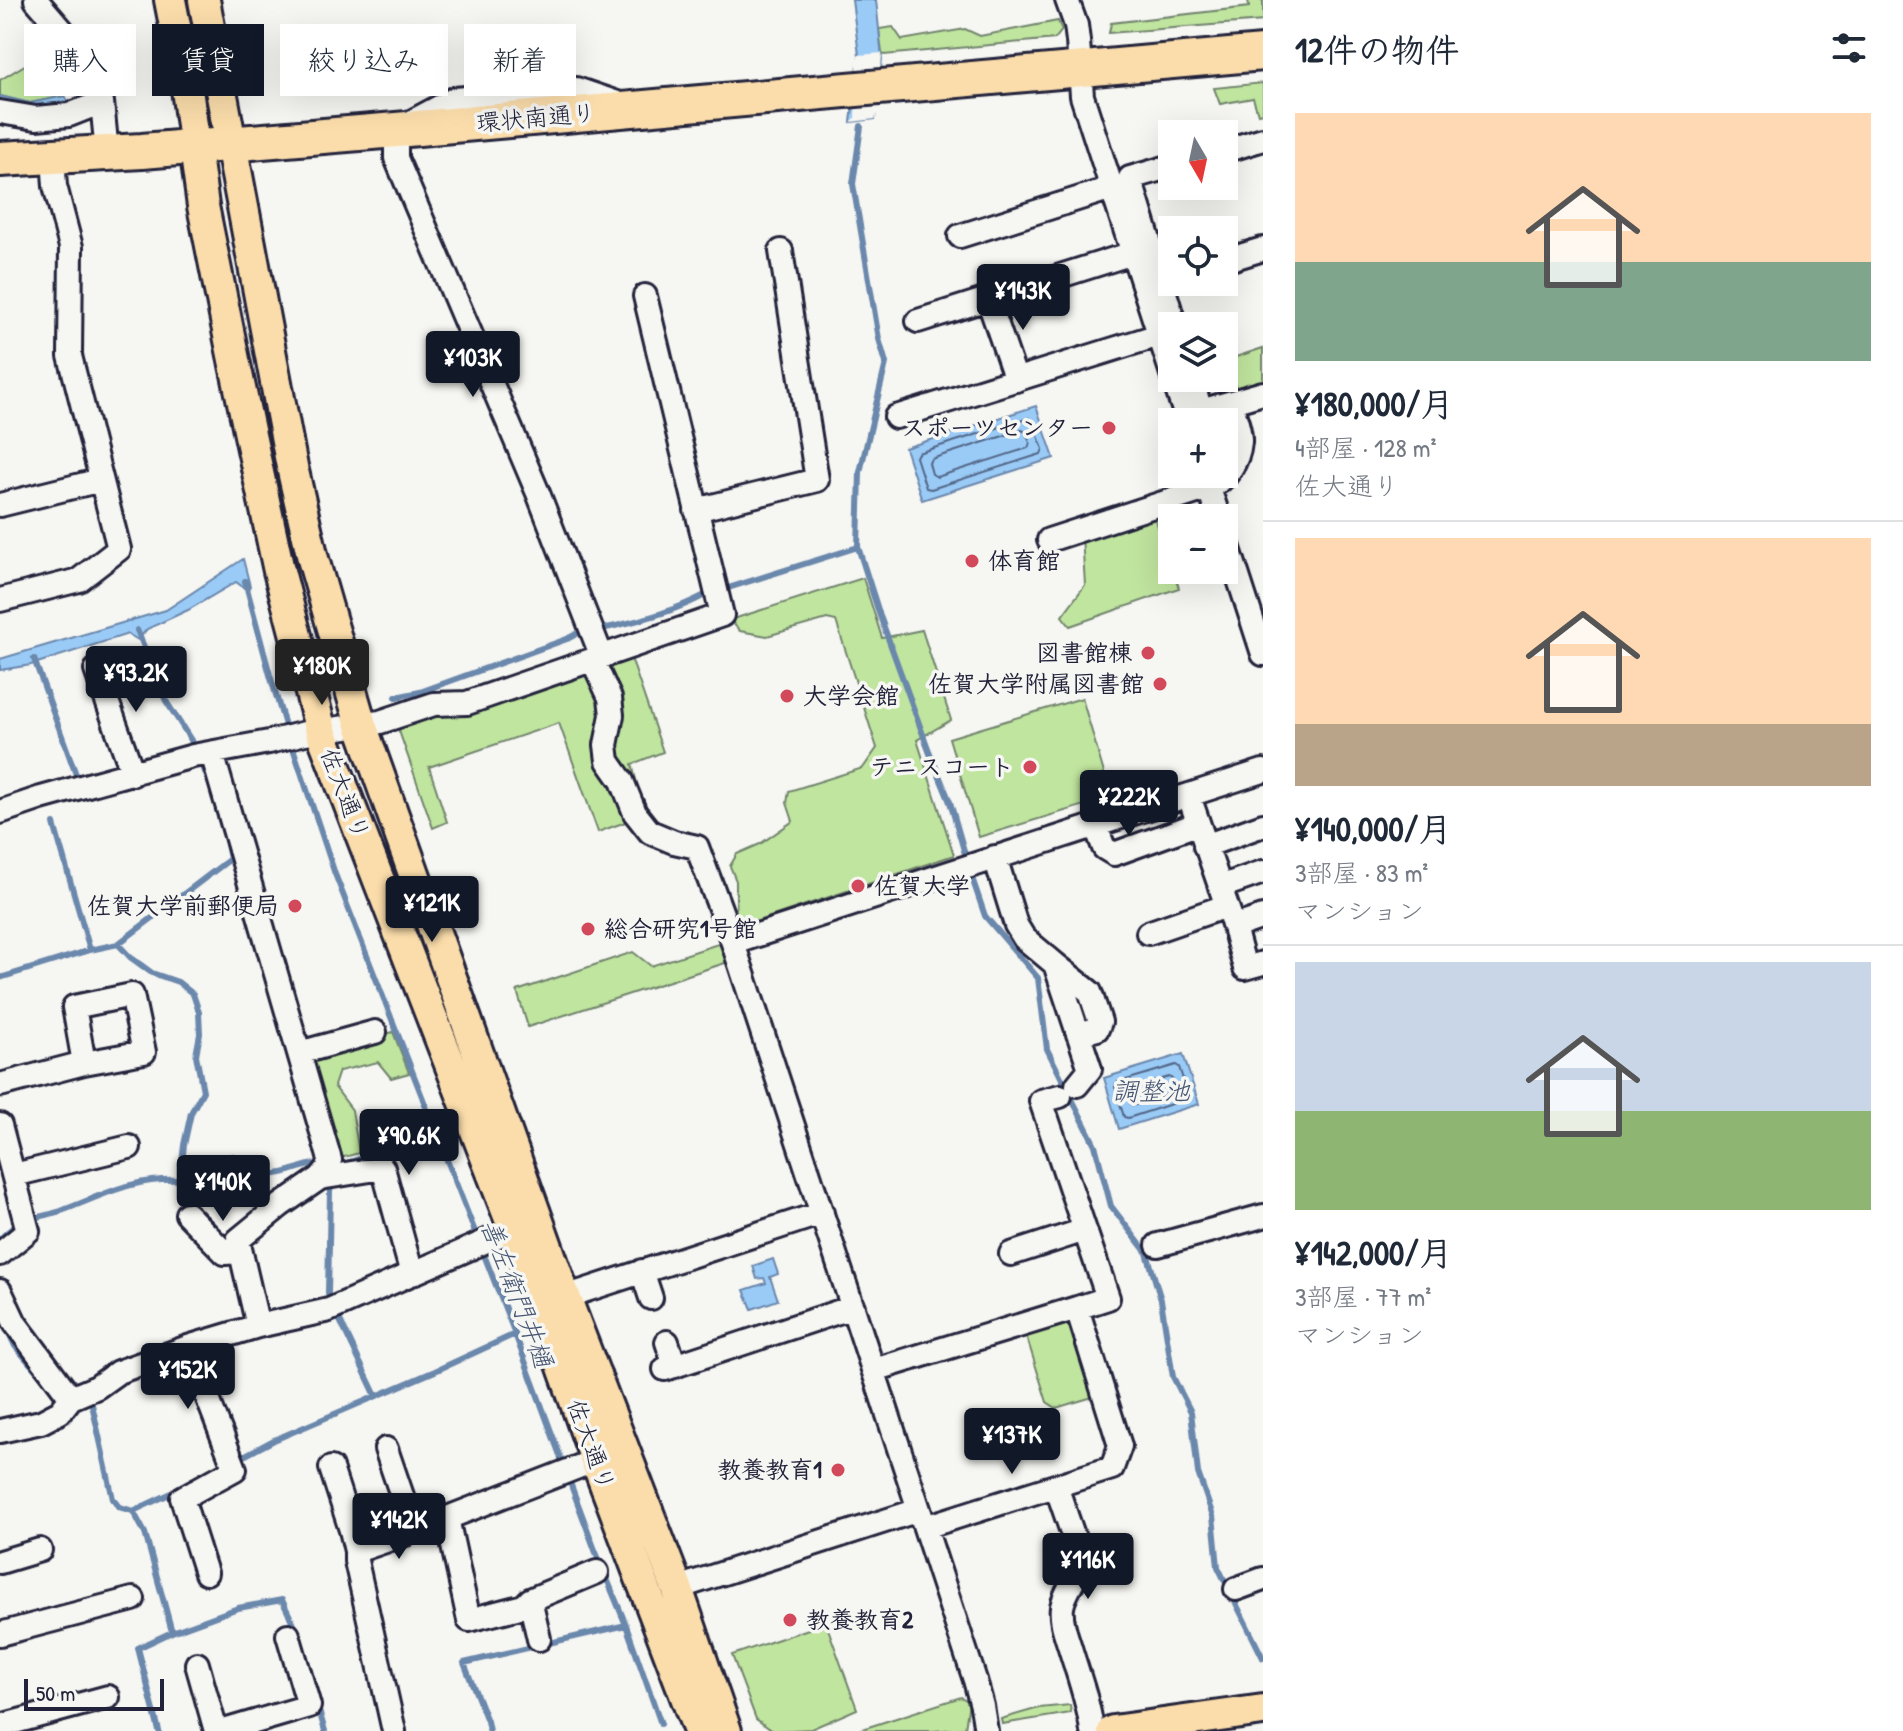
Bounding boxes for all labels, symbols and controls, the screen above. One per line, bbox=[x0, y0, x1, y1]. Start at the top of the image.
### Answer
chip: 購入 bbox=[24, 24, 136, 96]
chip: 賃貸 bbox=[152, 24, 264, 96]
chip: 絞り込み bbox=[280, 24, 448, 96]
chip: 新着 bbox=[464, 24, 576, 96]
icon: filters bbox=[1827, 26, 1871, 70]
text: 12件の物件 bbox=[1295, 27, 1459, 73]
street label: 環状南通り bbox=[475, 96, 597, 138]
north arrow bbox=[1158, 120, 1238, 200]
map controls bbox=[1158, 120, 1238, 584]
icon: home bbox=[1511, 165, 1655, 309]
button: locate bbox=[1158, 216, 1238, 296]
pin: ¥143K bbox=[967, 264, 1079, 332]
text: ¥143K bbox=[995, 272, 1051, 307]
button: layers bbox=[1158, 312, 1238, 392]
pin: ¥103K bbox=[417, 331, 529, 399]
text: ¥103K bbox=[444, 339, 502, 374]
text: ¥180,000/月 bbox=[1295, 381, 1454, 427]
button: + bbox=[1158, 408, 1238, 488]
place label: スポーツセンター bbox=[901, 411, 1093, 443]
marker: スポーツセンター bbox=[1100, 419, 1118, 437]
text: 4部屋 · 128 m² bbox=[1295, 430, 1436, 465]
text: 佐大通り bbox=[1295, 468, 1399, 503]
button: − bbox=[1158, 504, 1238, 584]
place label: 体育館 bbox=[988, 544, 1060, 576]
marker: 体育館 bbox=[963, 552, 981, 570]
icon: home bbox=[1511, 590, 1655, 734]
place label: 図書館棟 bbox=[1036, 636, 1133, 668]
pin: ¥180K bbox=[266, 639, 378, 707]
marker: 図書館棟 bbox=[1139, 644, 1157, 662]
pin: ¥93.2K bbox=[71, 646, 201, 714]
text: ¥180K bbox=[293, 647, 351, 682]
text: ¥93.2K bbox=[104, 654, 168, 689]
place label: 佐賀大学附属図書館 bbox=[928, 667, 1144, 699]
marker: 佐賀大学附属図書館 bbox=[1151, 675, 1169, 693]
place label: 大学会館 bbox=[803, 679, 899, 711]
marker: 大学会館 bbox=[778, 687, 796, 705]
street label: 佐大通り bbox=[314, 743, 378, 844]
place label: テニスコート bbox=[870, 750, 1014, 782]
marker: テニスコート bbox=[1021, 758, 1039, 776]
pin: ¥222K bbox=[1073, 770, 1185, 838]
text: ¥222K bbox=[1098, 778, 1160, 813]
text: ¥140,000/月 bbox=[1295, 806, 1452, 852]
text: 3部屋 · 83 m² bbox=[1295, 855, 1428, 890]
place label: 佐賀大学 bbox=[874, 869, 970, 901]
pin: ¥121K bbox=[376, 876, 488, 944]
marker: 佐賀大学 bbox=[849, 877, 867, 895]
text: ¥121K bbox=[404, 884, 460, 919]
place label: 佐賀大学前郵便局 bbox=[87, 889, 279, 921]
text: マンション bbox=[1295, 893, 1424, 928]
marker: 佐賀大学前郵便局 bbox=[286, 897, 304, 915]
place label: 総合研究1号館 bbox=[604, 912, 757, 944]
marker: 総合研究1号館 bbox=[579, 920, 597, 938]
icon: home bbox=[1511, 1014, 1655, 1158]
water label: 調整池 bbox=[1112, 1073, 1191, 1108]
pin: ¥90.6K bbox=[344, 1109, 474, 1177]
text: ¥90.6K bbox=[378, 1117, 440, 1152]
pin: ¥140K bbox=[167, 1155, 279, 1223]
text: ¥140K bbox=[195, 1163, 251, 1198]
water label: 善左衛門井樋 bbox=[473, 1214, 562, 1374]
text: ¥142,000/月 bbox=[1295, 1230, 1453, 1276]
text: 3部屋 · 77 m² bbox=[1295, 1279, 1431, 1314]
text: マンション bbox=[1295, 1317, 1424, 1352]
pin: ¥152K bbox=[132, 1343, 244, 1411]
text: ¥152K bbox=[159, 1351, 217, 1386]
street label: 佐大通り bbox=[560, 1394, 623, 1495]
pin: ¥137K bbox=[956, 1408, 1068, 1476]
text: ¥137K bbox=[982, 1416, 1042, 1451]
place label: 教養教育1 bbox=[717, 1453, 822, 1485]
marker: 教養教育1 bbox=[829, 1461, 847, 1479]
pin: ¥142K bbox=[343, 1493, 455, 1561]
text: ¥142K bbox=[370, 1501, 428, 1536]
pin: ¥116K bbox=[1032, 1533, 1144, 1601]
text: ¥116K bbox=[1061, 1541, 1115, 1576]
place label: 教養教育2 bbox=[806, 1603, 914, 1635]
marker: 教養教育2 bbox=[781, 1611, 799, 1629]
scale bar bbox=[24, 1675, 164, 1711]
text: 50 m bbox=[36, 1678, 75, 1708]

